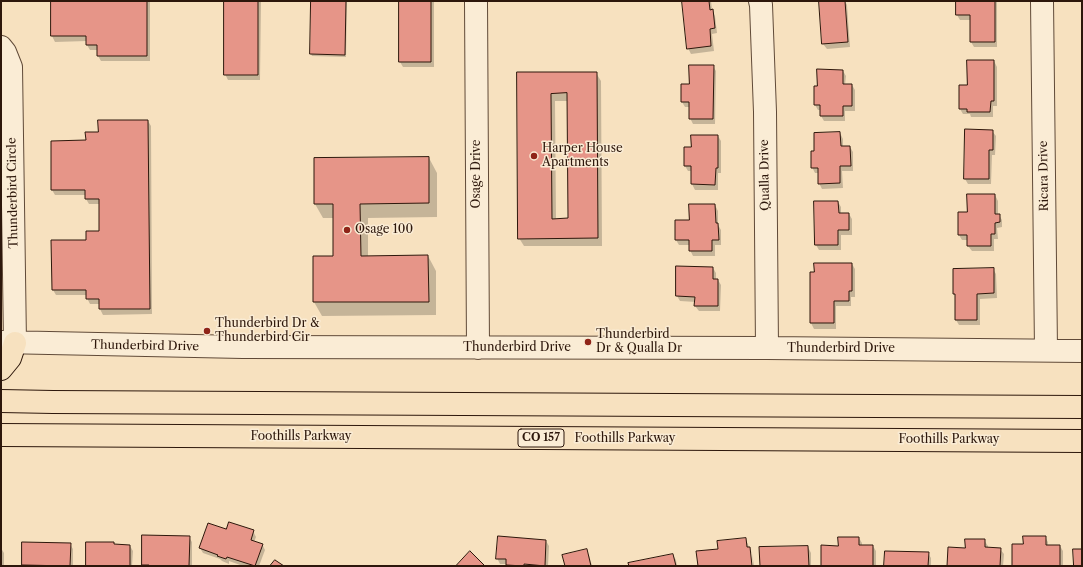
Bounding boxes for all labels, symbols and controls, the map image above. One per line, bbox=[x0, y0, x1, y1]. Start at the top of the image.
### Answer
street label: Thunderbird Circle bbox=[5, 137, 21, 249]
street label: Qualla Drive bbox=[757, 139, 773, 211]
street label: Osage Drive bbox=[470, 140, 484, 208]
street label: Ricara Drive bbox=[1036, 140, 1052, 212]
place label: Harper House Apartments bbox=[542, 142, 623, 170]
marker: Harper House Apartments bbox=[529, 151, 539, 161]
place label: Osage 100 bbox=[355, 223, 413, 237]
marker: Osage 100 bbox=[342, 225, 352, 235]
place label: Thunderbird Dr & Thunderbird Cir bbox=[215, 317, 319, 345]
marker: Thunderbird Dr & Thunderbird Cir bbox=[202, 326, 212, 336]
place label: Thunderbird Dr & Qualla Dr bbox=[596, 328, 682, 356]
marker: Thunderbird Dr & Qualla Dr bbox=[583, 337, 593, 347]
street label: Thunderbird Drive bbox=[91, 338, 199, 354]
street label: Thunderbird Drive bbox=[463, 341, 571, 355]
street label: Thunderbird Drive bbox=[787, 342, 895, 356]
road number: CO 157 bbox=[518, 429, 564, 447]
street label: Foothills Parkway bbox=[250, 430, 352, 444]
street label: Foothills Parkway bbox=[574, 432, 676, 446]
street label: Foothills Parkway bbox=[898, 433, 1000, 447]

